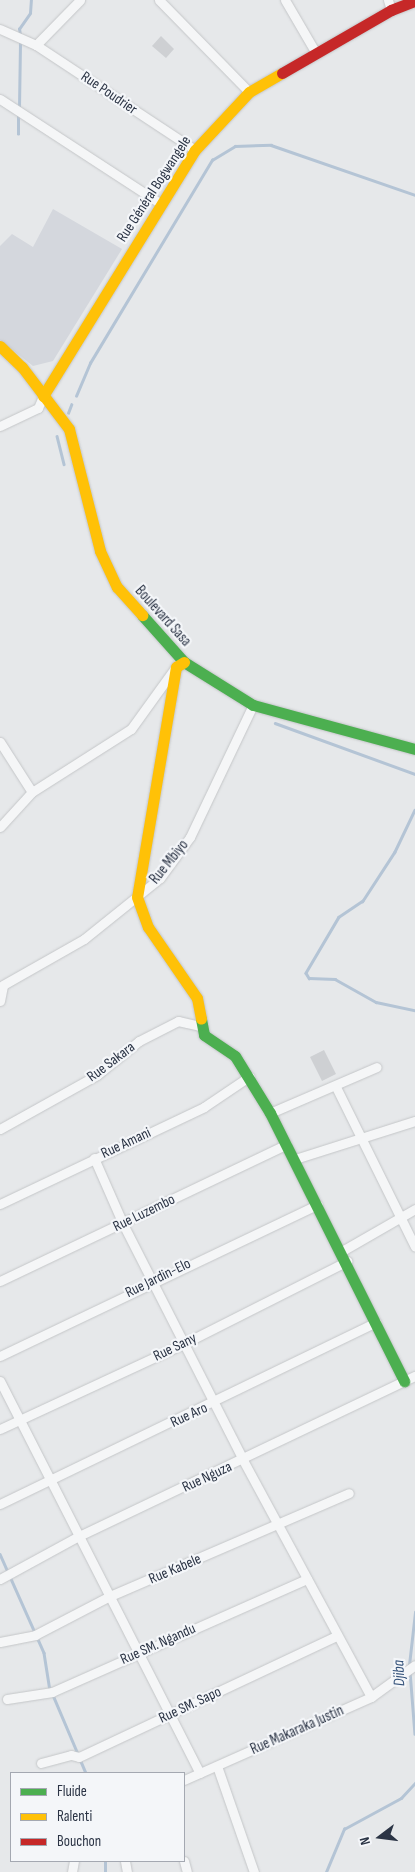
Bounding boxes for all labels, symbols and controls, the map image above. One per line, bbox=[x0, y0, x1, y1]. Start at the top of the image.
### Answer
street label: Rue Poudrier bbox=[77, 68, 141, 118]
street label: Rue Général Bogwangele bbox=[113, 133, 195, 245]
street label: Boulevard Sasa bbox=[131, 582, 195, 650]
street label: Rue Mbiyo bbox=[146, 836, 192, 888]
street label: Rue Sakara bbox=[84, 1038, 138, 1086]
street label: Rue Amani bbox=[98, 1124, 154, 1162]
street label: Rue Luzembo bbox=[110, 1190, 178, 1236]
street label: Rue Jardin-Elo bbox=[122, 1254, 194, 1302]
street label: Rue Sany bbox=[150, 1329, 200, 1365]
street label: Rue Aro bbox=[168, 1399, 210, 1431]
street label: Rue Nguza bbox=[179, 1458, 235, 1496]
street label: Rue Kabele bbox=[146, 1550, 204, 1588]
street label: Rue SM. Ngandu bbox=[118, 1619, 198, 1669]
water label: Djiba bbox=[390, 1659, 410, 1687]
street label: Rue SM. Sapo bbox=[156, 1683, 224, 1727]
street label: Rue Makaraka Justin bbox=[248, 1701, 346, 1759]
legend bbox=[10, 1772, 185, 1862]
text: Fluide bbox=[57, 1782, 87, 1801]
text: Ralenti bbox=[57, 1807, 92, 1826]
north arrow bbox=[355, 1812, 405, 1862]
text: Bouchon bbox=[57, 1832, 101, 1851]
text: N bbox=[356, 1835, 374, 1847]

